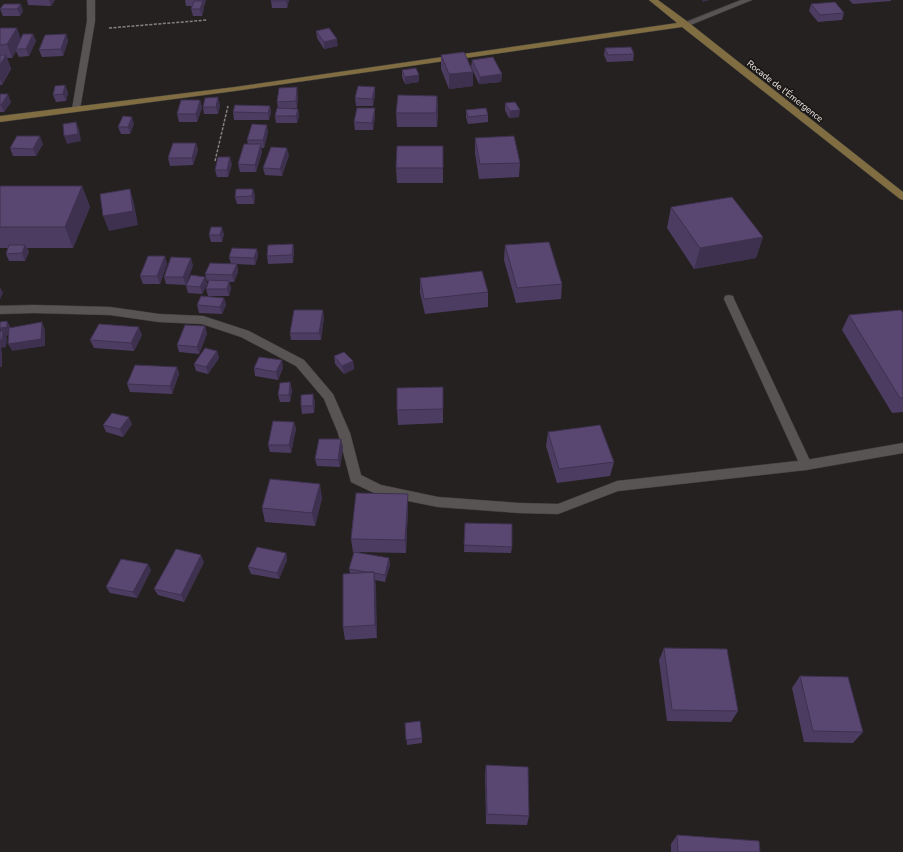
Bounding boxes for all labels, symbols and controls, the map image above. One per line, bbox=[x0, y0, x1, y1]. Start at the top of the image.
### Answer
street label: Rocade de l'Émergence bbox=[744, 57, 826, 125]

